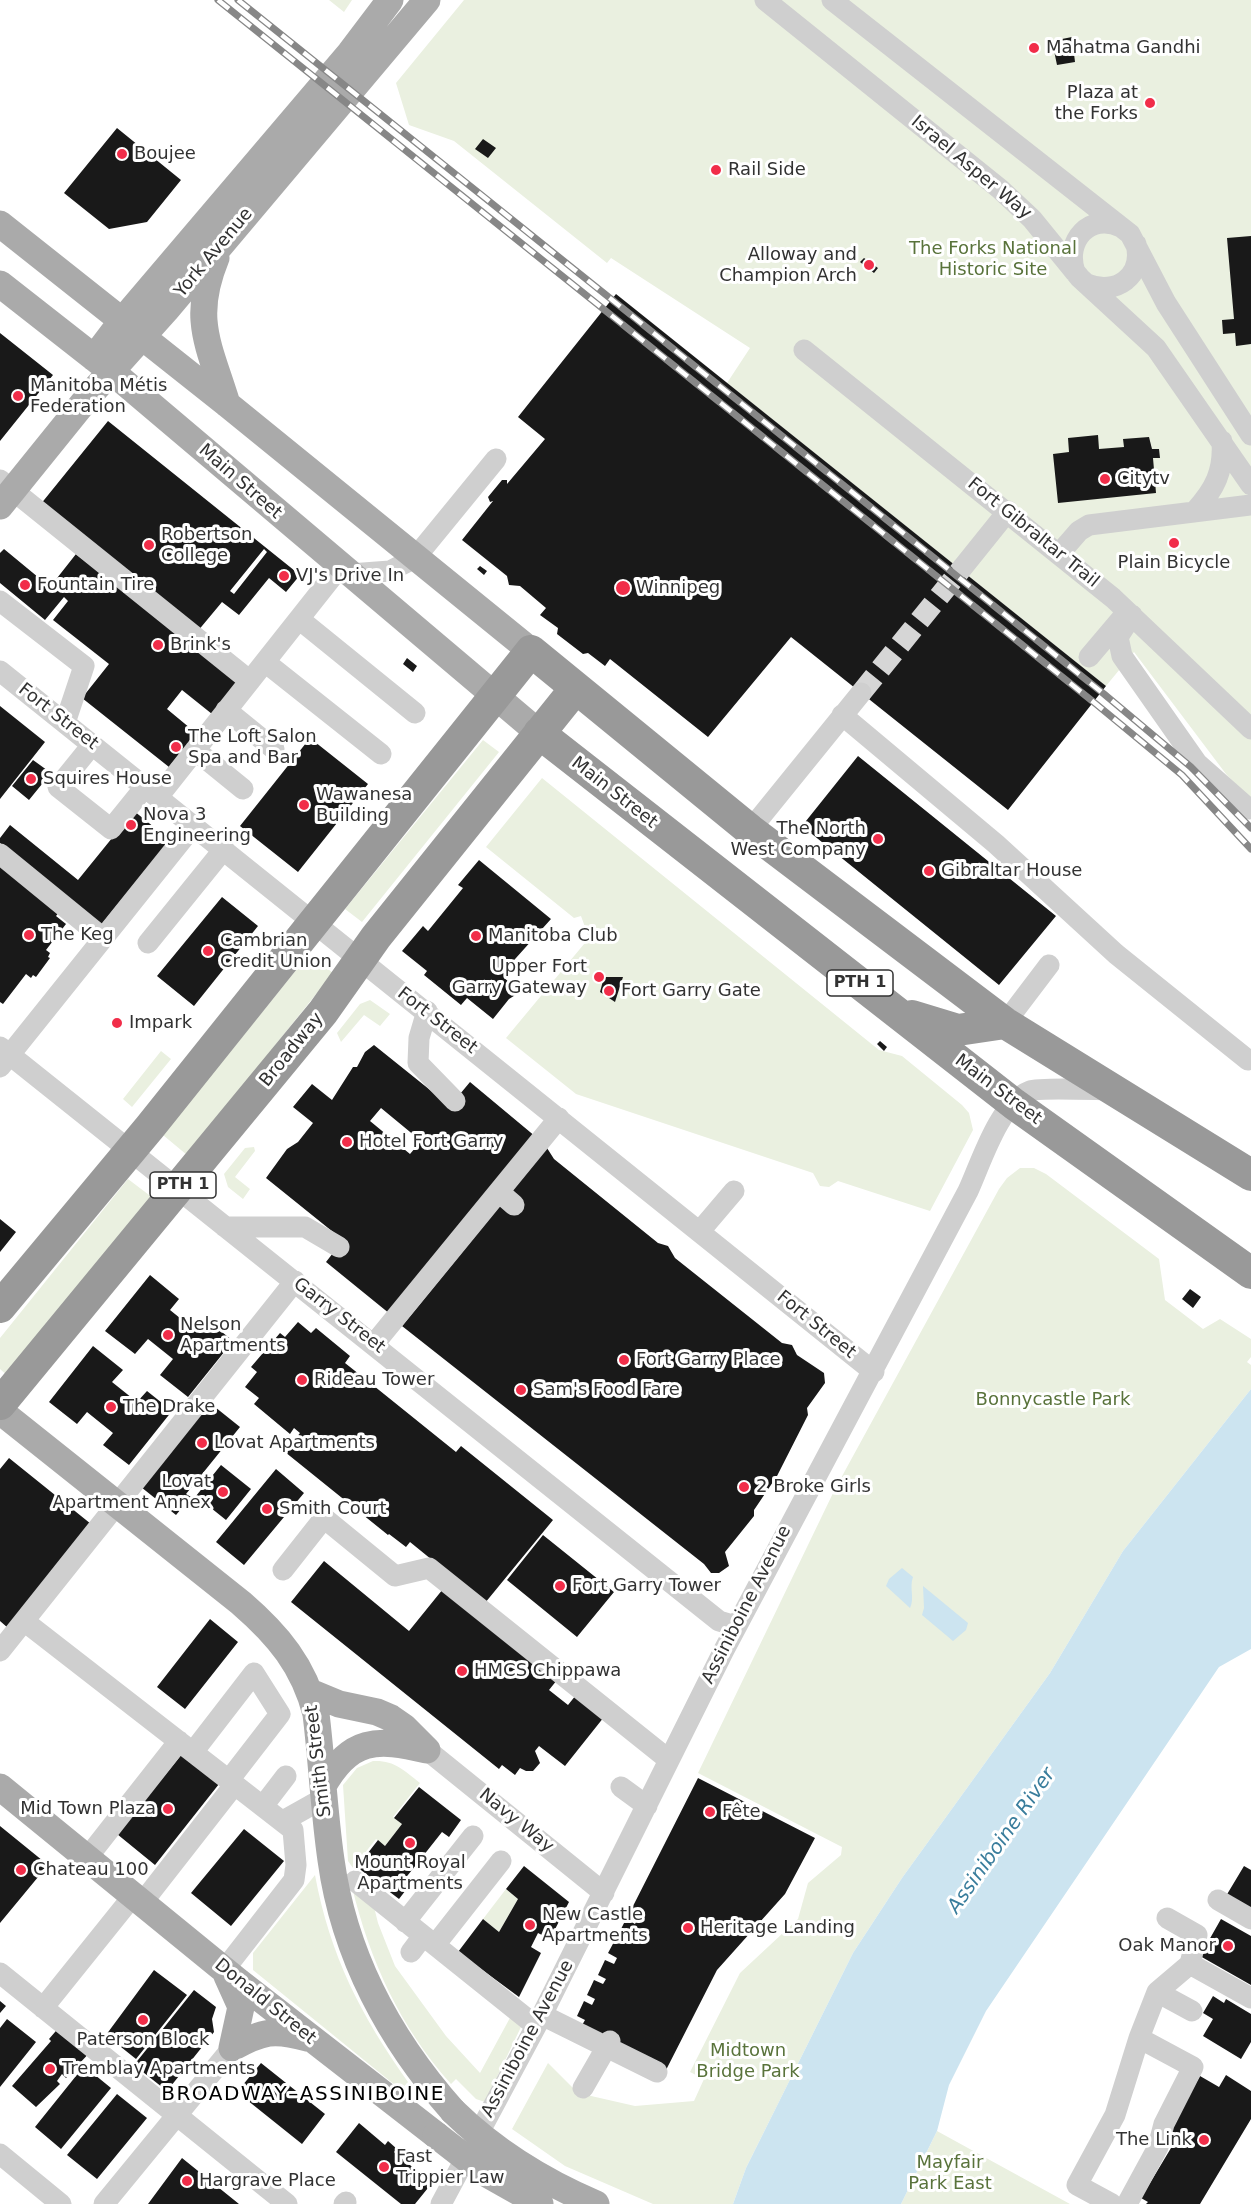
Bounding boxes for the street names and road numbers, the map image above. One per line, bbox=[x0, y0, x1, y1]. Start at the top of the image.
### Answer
street label: Israel Asper Way bbox=[906, 111, 1036, 225]
street label: York Avenue bbox=[170, 204, 258, 302]
street label: Main Street bbox=[194, 440, 286, 524]
street label: Fort Gibraltar Trail bbox=[963, 473, 1103, 593]
street label: Fort Street bbox=[14, 679, 102, 755]
street label: Main Street bbox=[567, 753, 661, 833]
road number: PTH 1 bbox=[827, 970, 893, 996]
street label: Fort Street bbox=[393, 983, 481, 1059]
street label: Broadway bbox=[256, 1009, 328, 1091]
street label: Main Street bbox=[950, 1050, 1046, 1130]
road number: PTH 1 bbox=[150, 1172, 216, 1198]
street label: Garry Street bbox=[289, 1273, 389, 1359]
street label: Fort Street bbox=[772, 1287, 860, 1363]
street label: Assiniboine Avenue bbox=[698, 1522, 796, 1688]
street label: Smith Street bbox=[301, 1704, 337, 1818]
street label: Navy Way bbox=[474, 1784, 558, 1858]
street label: Donald Street bbox=[210, 1955, 320, 2049]
street label: Assiniboine Avenue bbox=[477, 1957, 579, 2121]

